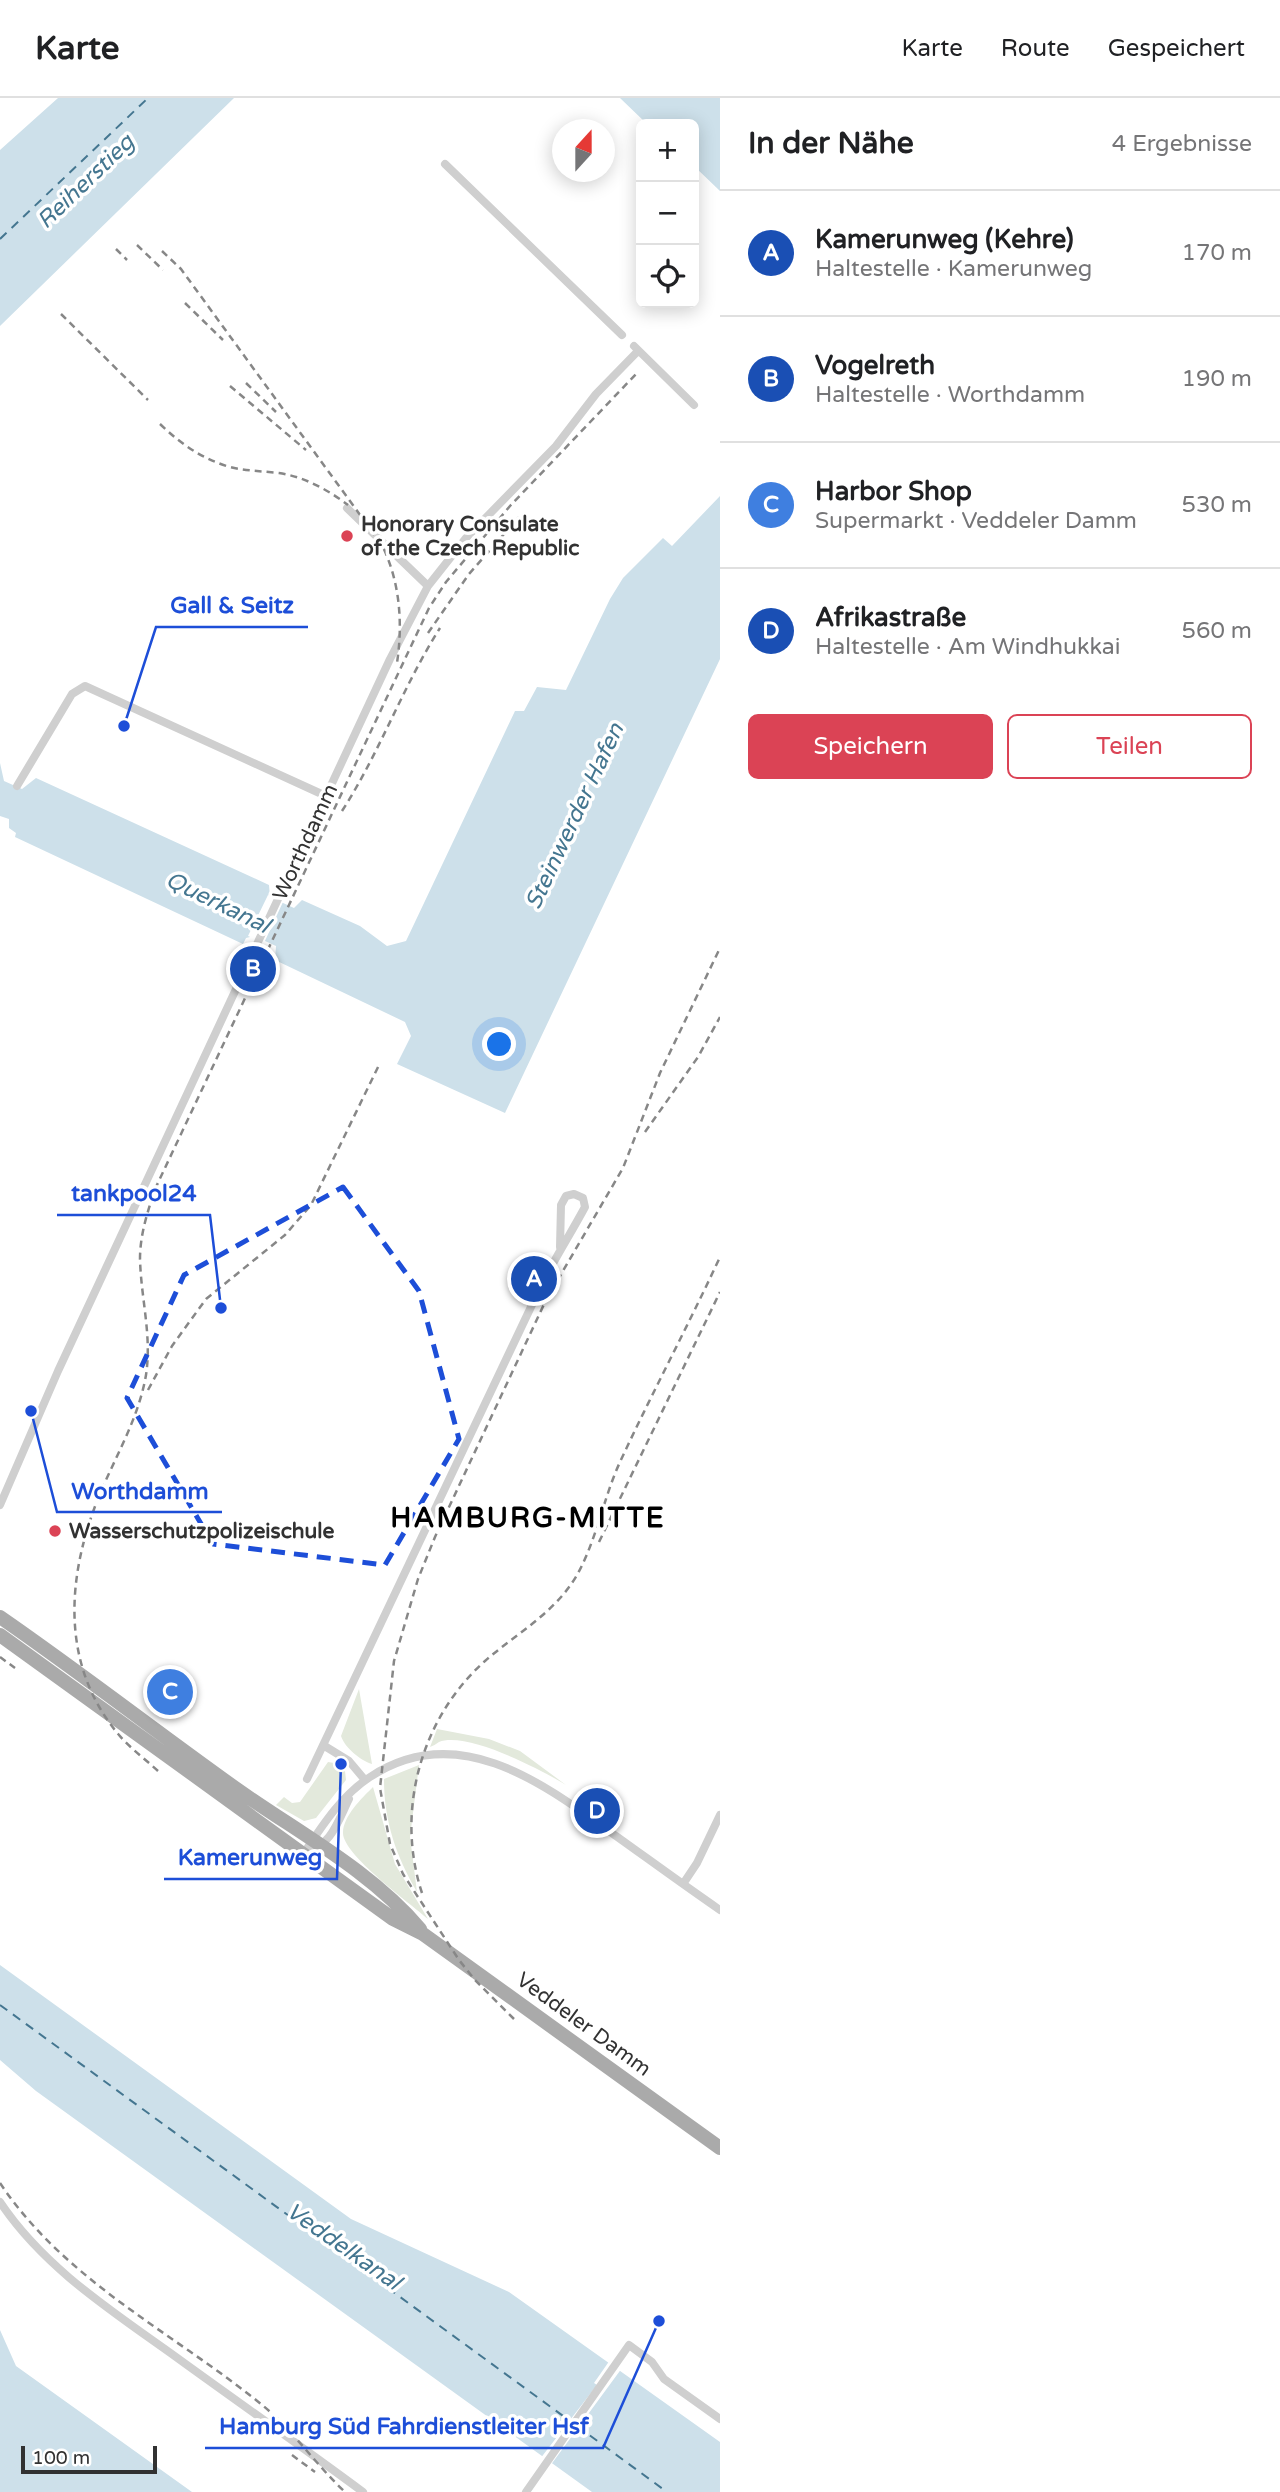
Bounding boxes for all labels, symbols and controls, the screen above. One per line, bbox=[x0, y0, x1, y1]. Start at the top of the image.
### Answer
text: Karte bbox=[35, 29, 119, 68]
text: Karte bbox=[901, 34, 963, 63]
text: Route bbox=[1001, 34, 1070, 63]
text: Gespeichert bbox=[1108, 34, 1245, 63]
north arrow bbox=[552, 119, 615, 182]
map controls bbox=[636, 119, 699, 308]
button: + bbox=[636, 119, 699, 182]
text: In der Nähe bbox=[748, 125, 914, 162]
water label: Reiherstieg bbox=[31, 128, 141, 235]
text: 4 Ergebnisse bbox=[1112, 130, 1252, 158]
button: − bbox=[636, 182, 699, 245]
text: Kamerunweg (Kehre) bbox=[815, 224, 1074, 255]
text: A bbox=[762, 239, 780, 267]
text: 170 m bbox=[1182, 239, 1252, 267]
button: locate bbox=[636, 245, 699, 308]
text: Haltestelle · Kamerunweg bbox=[815, 255, 1092, 283]
text: Vogelreth bbox=[815, 350, 935, 381]
text: B bbox=[763, 365, 779, 393]
text: 190 m bbox=[1182, 365, 1252, 393]
text: Haltestelle · Worthdamm bbox=[815, 381, 1085, 409]
text: Harbor Shop bbox=[815, 476, 972, 507]
text: C bbox=[763, 491, 779, 519]
text: 530 m bbox=[1182, 491, 1252, 519]
text: Supermarkt · Veddeler Damm bbox=[815, 507, 1137, 535]
place label: Honorary Consulate of the Czech Republic bbox=[361, 512, 579, 561]
marker: Honorary Consulate of the Czech Republic bbox=[339, 528, 355, 544]
callout: Gall & Seitz bbox=[156, 583, 308, 627]
text: Gall & Seitz bbox=[170, 592, 294, 620]
text: Afrikastraße bbox=[815, 602, 966, 633]
text: D bbox=[762, 617, 780, 645]
text: 560 m bbox=[1182, 617, 1252, 645]
text: Haltestelle · Am Windhukkai bbox=[815, 633, 1120, 661]
button: Speichern bbox=[748, 714, 993, 779]
button: Teilen bbox=[1007, 714, 1252, 779]
water label: Steinwerder Hafen bbox=[520, 718, 631, 914]
street label: Worthdamm bbox=[268, 780, 343, 904]
water label: Querkanal bbox=[161, 866, 276, 941]
pin: B bbox=[230, 943, 276, 995]
your location bbox=[482, 1027, 516, 1061]
callout: tankpool24 bbox=[57, 1171, 210, 1215]
text: tankpool24 bbox=[71, 1180, 197, 1208]
pin: A bbox=[511, 1253, 557, 1305]
callout: Worthdamm bbox=[57, 1468, 222, 1512]
text: Worthdamm bbox=[71, 1478, 209, 1506]
district label: HAMBURG-MITTE bbox=[390, 1501, 666, 1535]
place label: Wasserschutzpolizeischule bbox=[69, 1519, 335, 1544]
marker: Wasserschutzpolizeischule bbox=[47, 1523, 63, 1539]
pin: C bbox=[147, 1666, 193, 1718]
pin: D bbox=[574, 1785, 620, 1837]
callout: Kamerunweg bbox=[164, 1835, 337, 1879]
text: Kamerunweg bbox=[178, 1844, 322, 1872]
street label: Veddeler Damm bbox=[512, 1967, 656, 2082]
water label: Veddelkanal bbox=[281, 2197, 408, 2298]
callout: Hamburg Süd Fahrdienstleiter Hsf bbox=[205, 2404, 603, 2448]
text: Hamburg Süd Fahrdienstleiter Hsf bbox=[219, 2413, 590, 2441]
scale bar bbox=[21, 2443, 158, 2475]
text: 100 m bbox=[32, 2447, 90, 2469]

